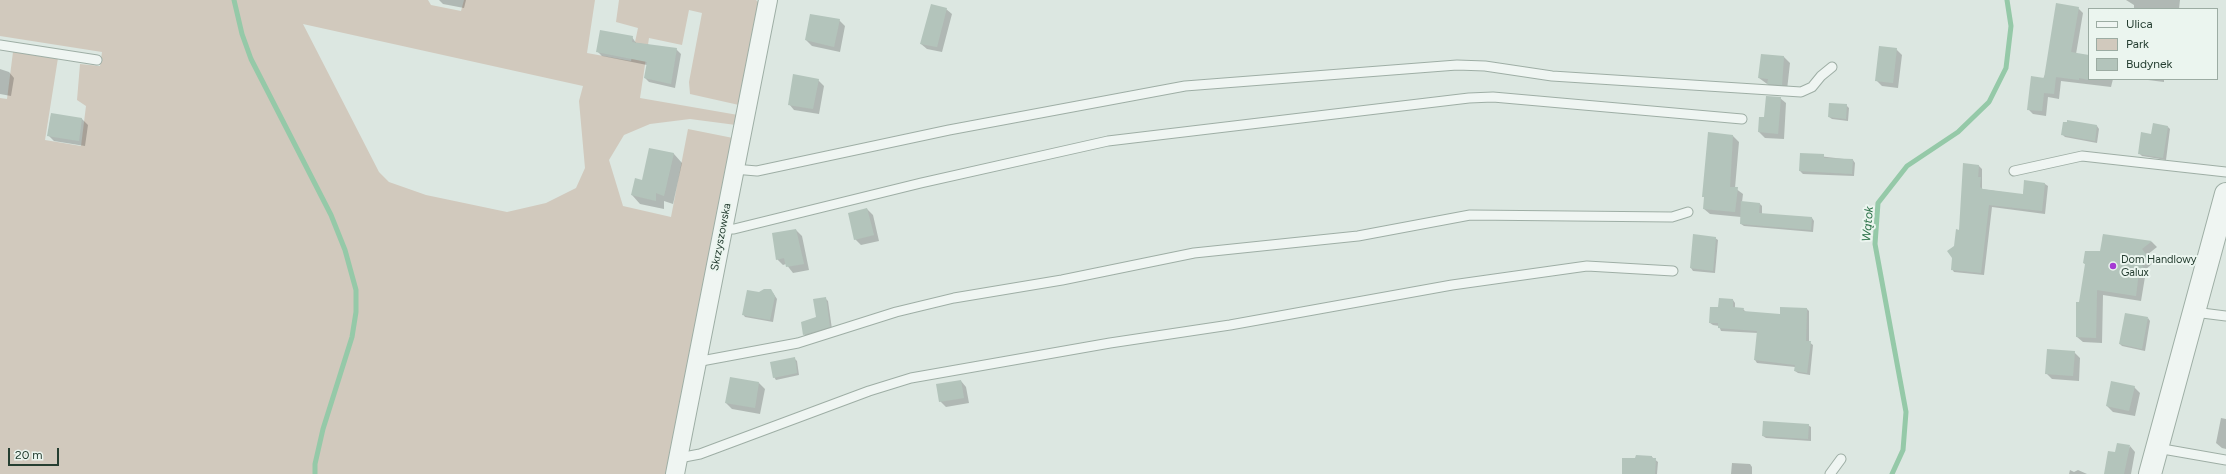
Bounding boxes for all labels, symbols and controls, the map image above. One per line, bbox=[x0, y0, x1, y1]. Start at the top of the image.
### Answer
legend bbox=[2088, 8, 2218, 80]
text: Ulica bbox=[2126, 17, 2153, 31]
text: Park bbox=[2126, 37, 2149, 51]
text: Budynek bbox=[2126, 57, 2172, 71]
street label: Skrzyszowska bbox=[708, 202, 734, 272]
water label: Wątok bbox=[1859, 206, 1877, 242]
place label: Dom Handlowy Galux bbox=[2121, 253, 2197, 279]
marker: Dom Handlowy Galux bbox=[2108, 261, 2118, 271]
scale bar bbox=[10, 440, 61, 466]
text: 20 m bbox=[15, 448, 43, 462]

